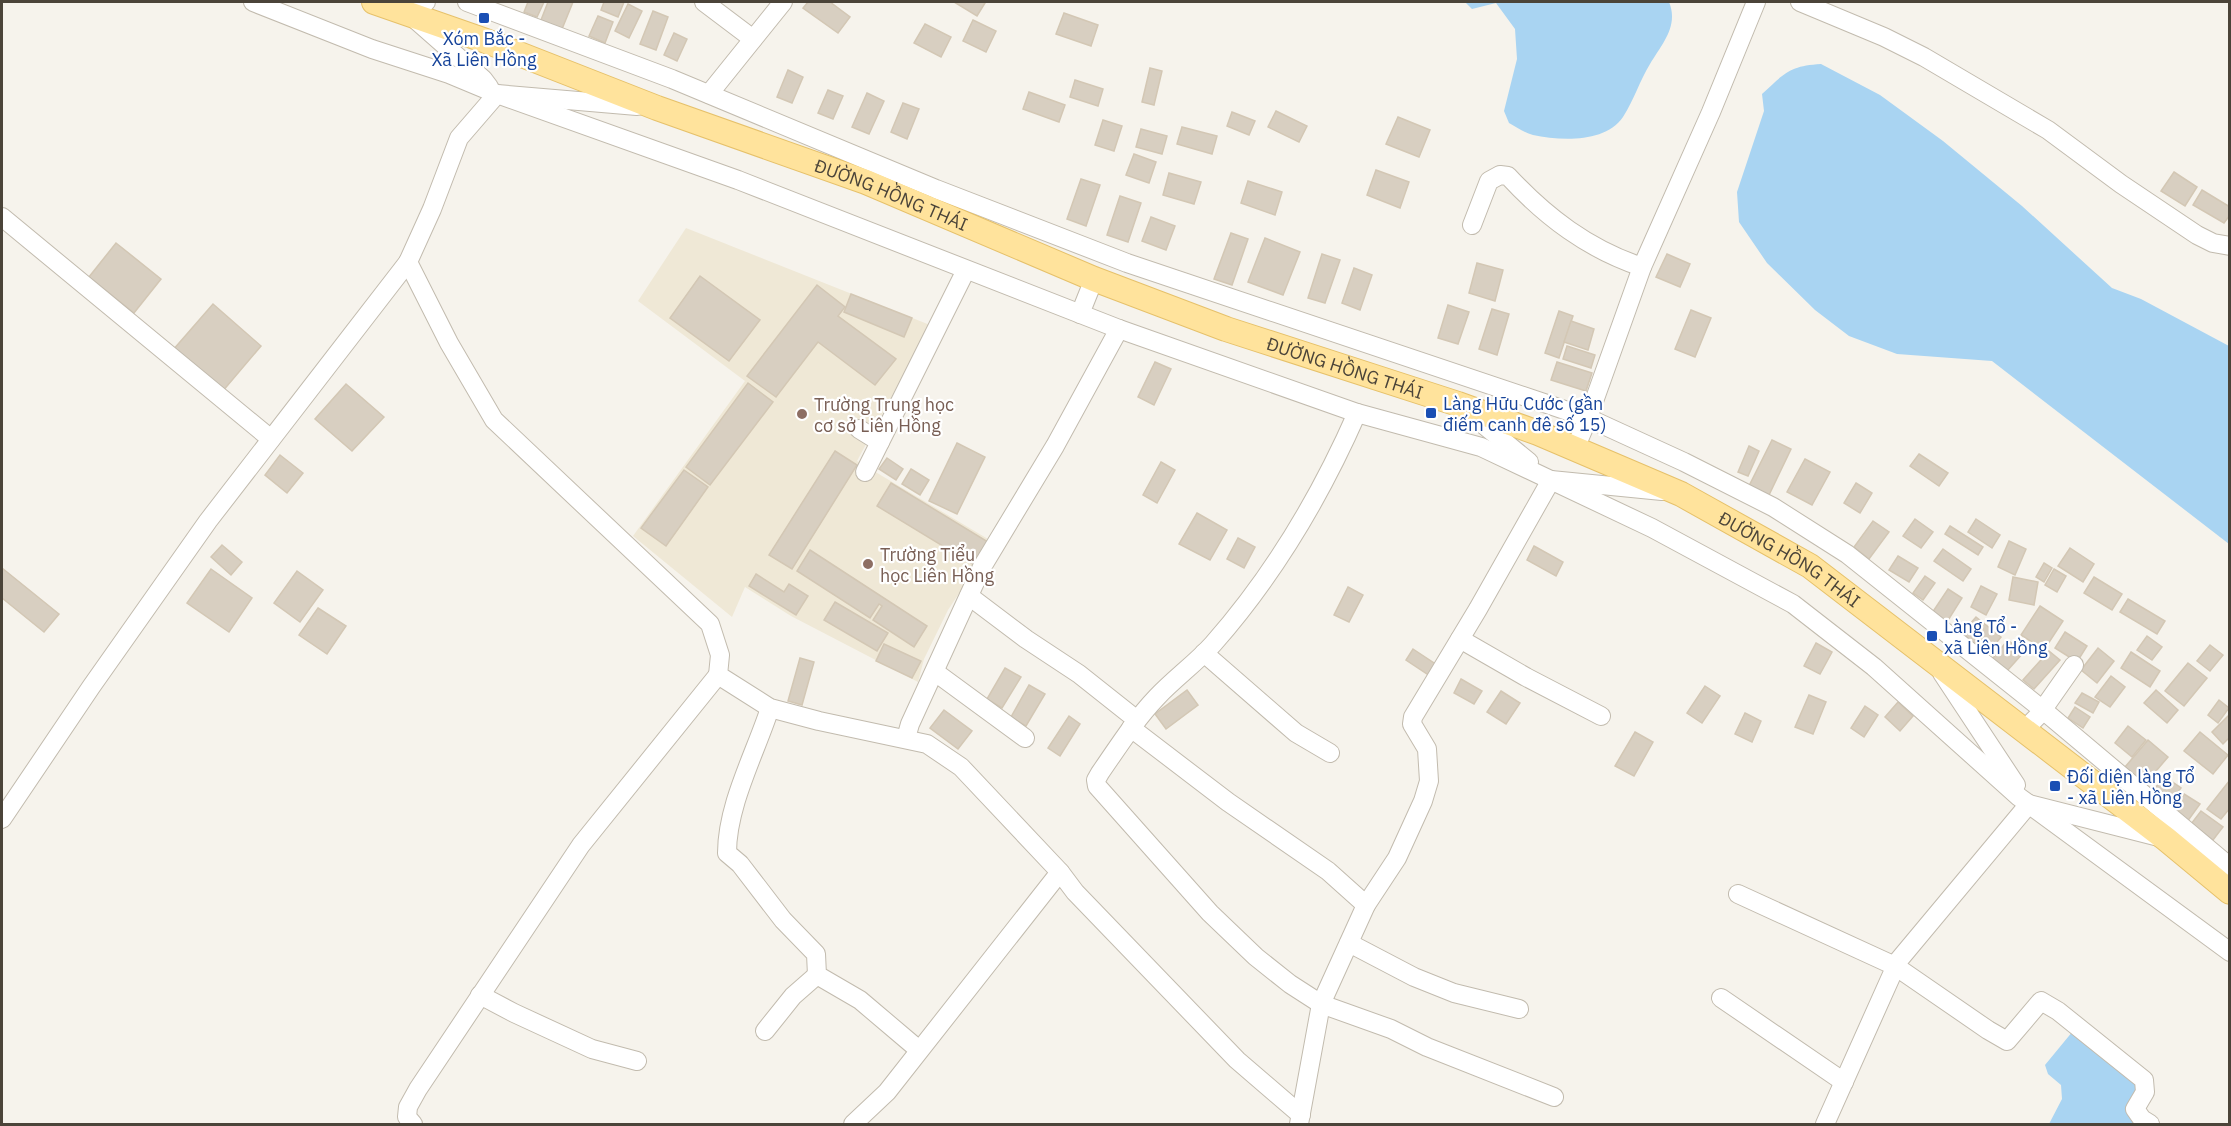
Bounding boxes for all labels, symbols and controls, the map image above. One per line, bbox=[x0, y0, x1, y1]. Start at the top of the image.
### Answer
marker: Xóm Bắc - Xã Liên Hồng bbox=[477, 11, 491, 25]
place label: Xóm Bắc - Xã Liên Hồng bbox=[431, 27, 537, 71]
street label: ĐƯỜNG HỒNG THÁI bbox=[812, 153, 971, 236]
street label: ĐƯỜNG HỒNG THÁI bbox=[1264, 331, 1426, 404]
place label: Làng Hữu Cước (gần điếm canh đê số 15) bbox=[1443, 392, 1607, 436]
place label: Trường Trung học cơ sở Liên Hồng bbox=[814, 393, 954, 437]
marker: Làng Hữu Cước (gần điếm canh đê số 15) bbox=[1424, 406, 1438, 420]
marker: Trường Trung học cơ sở Liên Hồng bbox=[795, 407, 809, 421]
street label: ĐƯỜNG HỒNG THÁI bbox=[1715, 506, 1865, 612]
place label: Trường Tiểu học Liên Hồng bbox=[880, 543, 995, 587]
marker: Trường Tiểu học Liên Hồng bbox=[861, 557, 875, 571]
place label: Làng Tổ - xã Liên Hồng bbox=[1944, 615, 2048, 659]
marker: Làng Tổ - xã Liên Hồng bbox=[1925, 629, 1939, 643]
place label: Đối diện làng Tổ - xã Liên Hồng bbox=[2067, 765, 2195, 809]
marker: Đối diện làng Tổ - xã Liên Hồng bbox=[2048, 779, 2062, 793]

